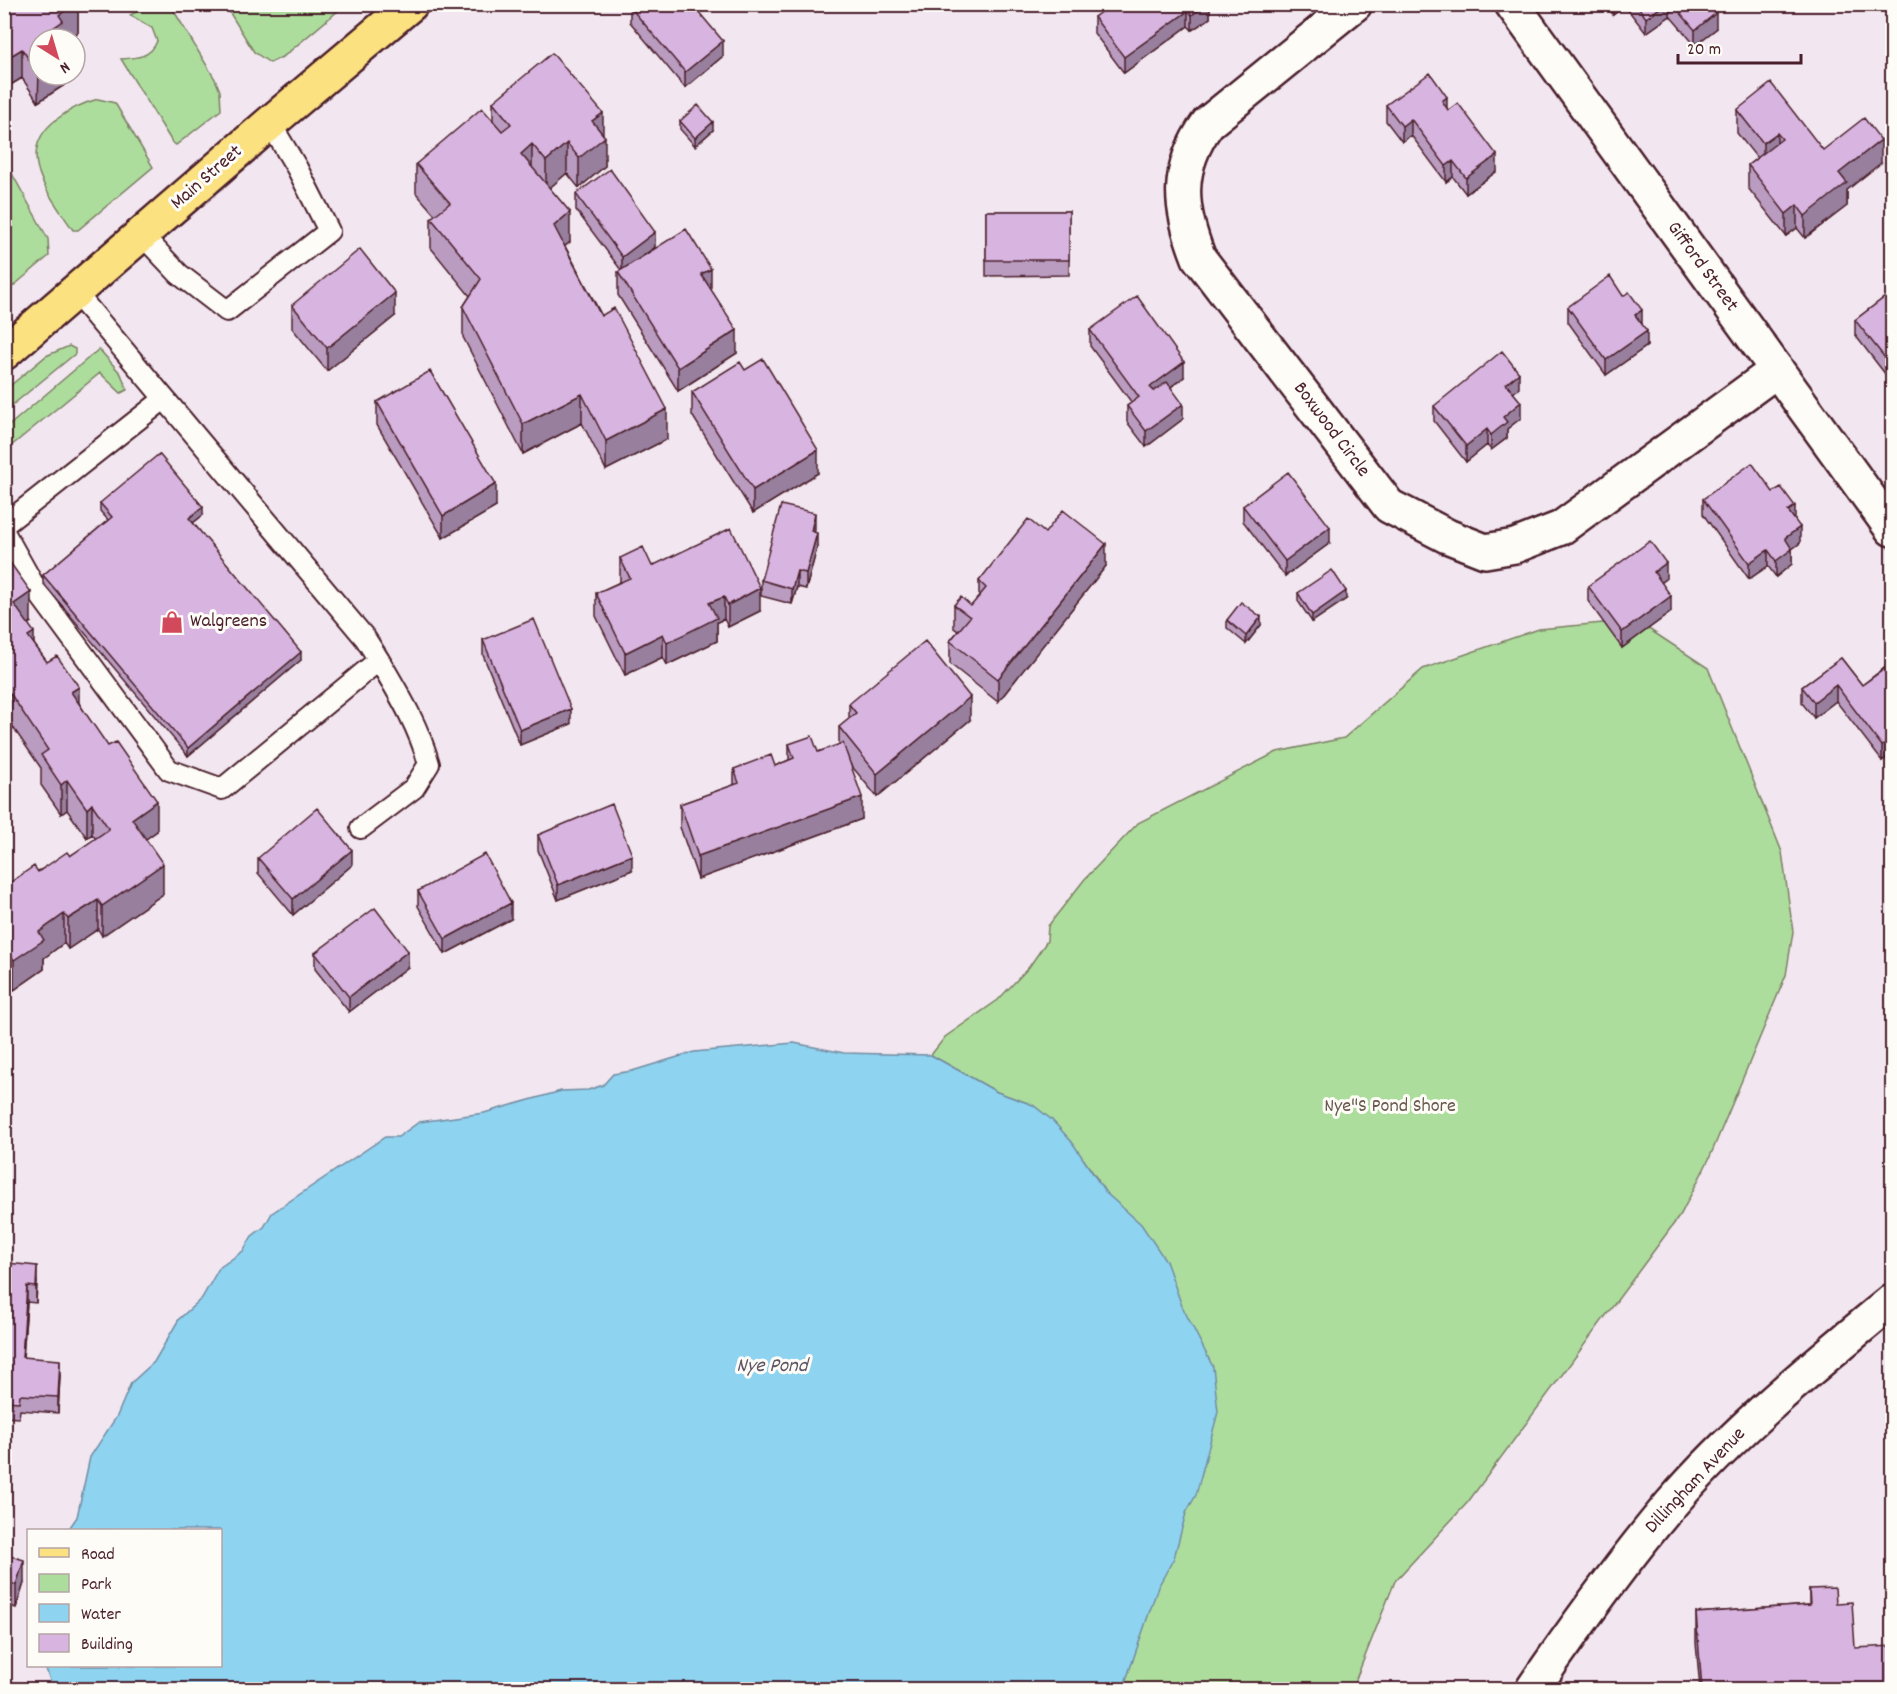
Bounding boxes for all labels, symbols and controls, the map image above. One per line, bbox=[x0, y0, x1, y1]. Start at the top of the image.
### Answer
north arrow bbox=[27, 27, 87, 87]
scale bar bbox=[1678, 27, 1801, 65]
text: 20 m bbox=[1687, 38, 1721, 63]
text: N bbox=[54, 55, 75, 79]
street label: Main Street bbox=[165, 139, 249, 217]
street label: Gifford Street bbox=[1659, 216, 1745, 318]
street label: Boxwood Circle bbox=[1286, 376, 1376, 484]
place label: Walgreens bbox=[190, 608, 267, 636]
shop icon: Walgreens bbox=[159, 609, 185, 635]
park label: Nye"S Pond Shore bbox=[1324, 1093, 1456, 1121]
water label: Nye Pond bbox=[736, 1352, 811, 1382]
street label: Dillingham Avenue bbox=[1639, 1421, 1753, 1541]
legend bbox=[27, 1529, 222, 1667]
text: Road bbox=[81, 1543, 115, 1568]
text: Park bbox=[81, 1573, 112, 1598]
text: Water bbox=[81, 1603, 121, 1628]
text: Building bbox=[81, 1633, 133, 1658]

